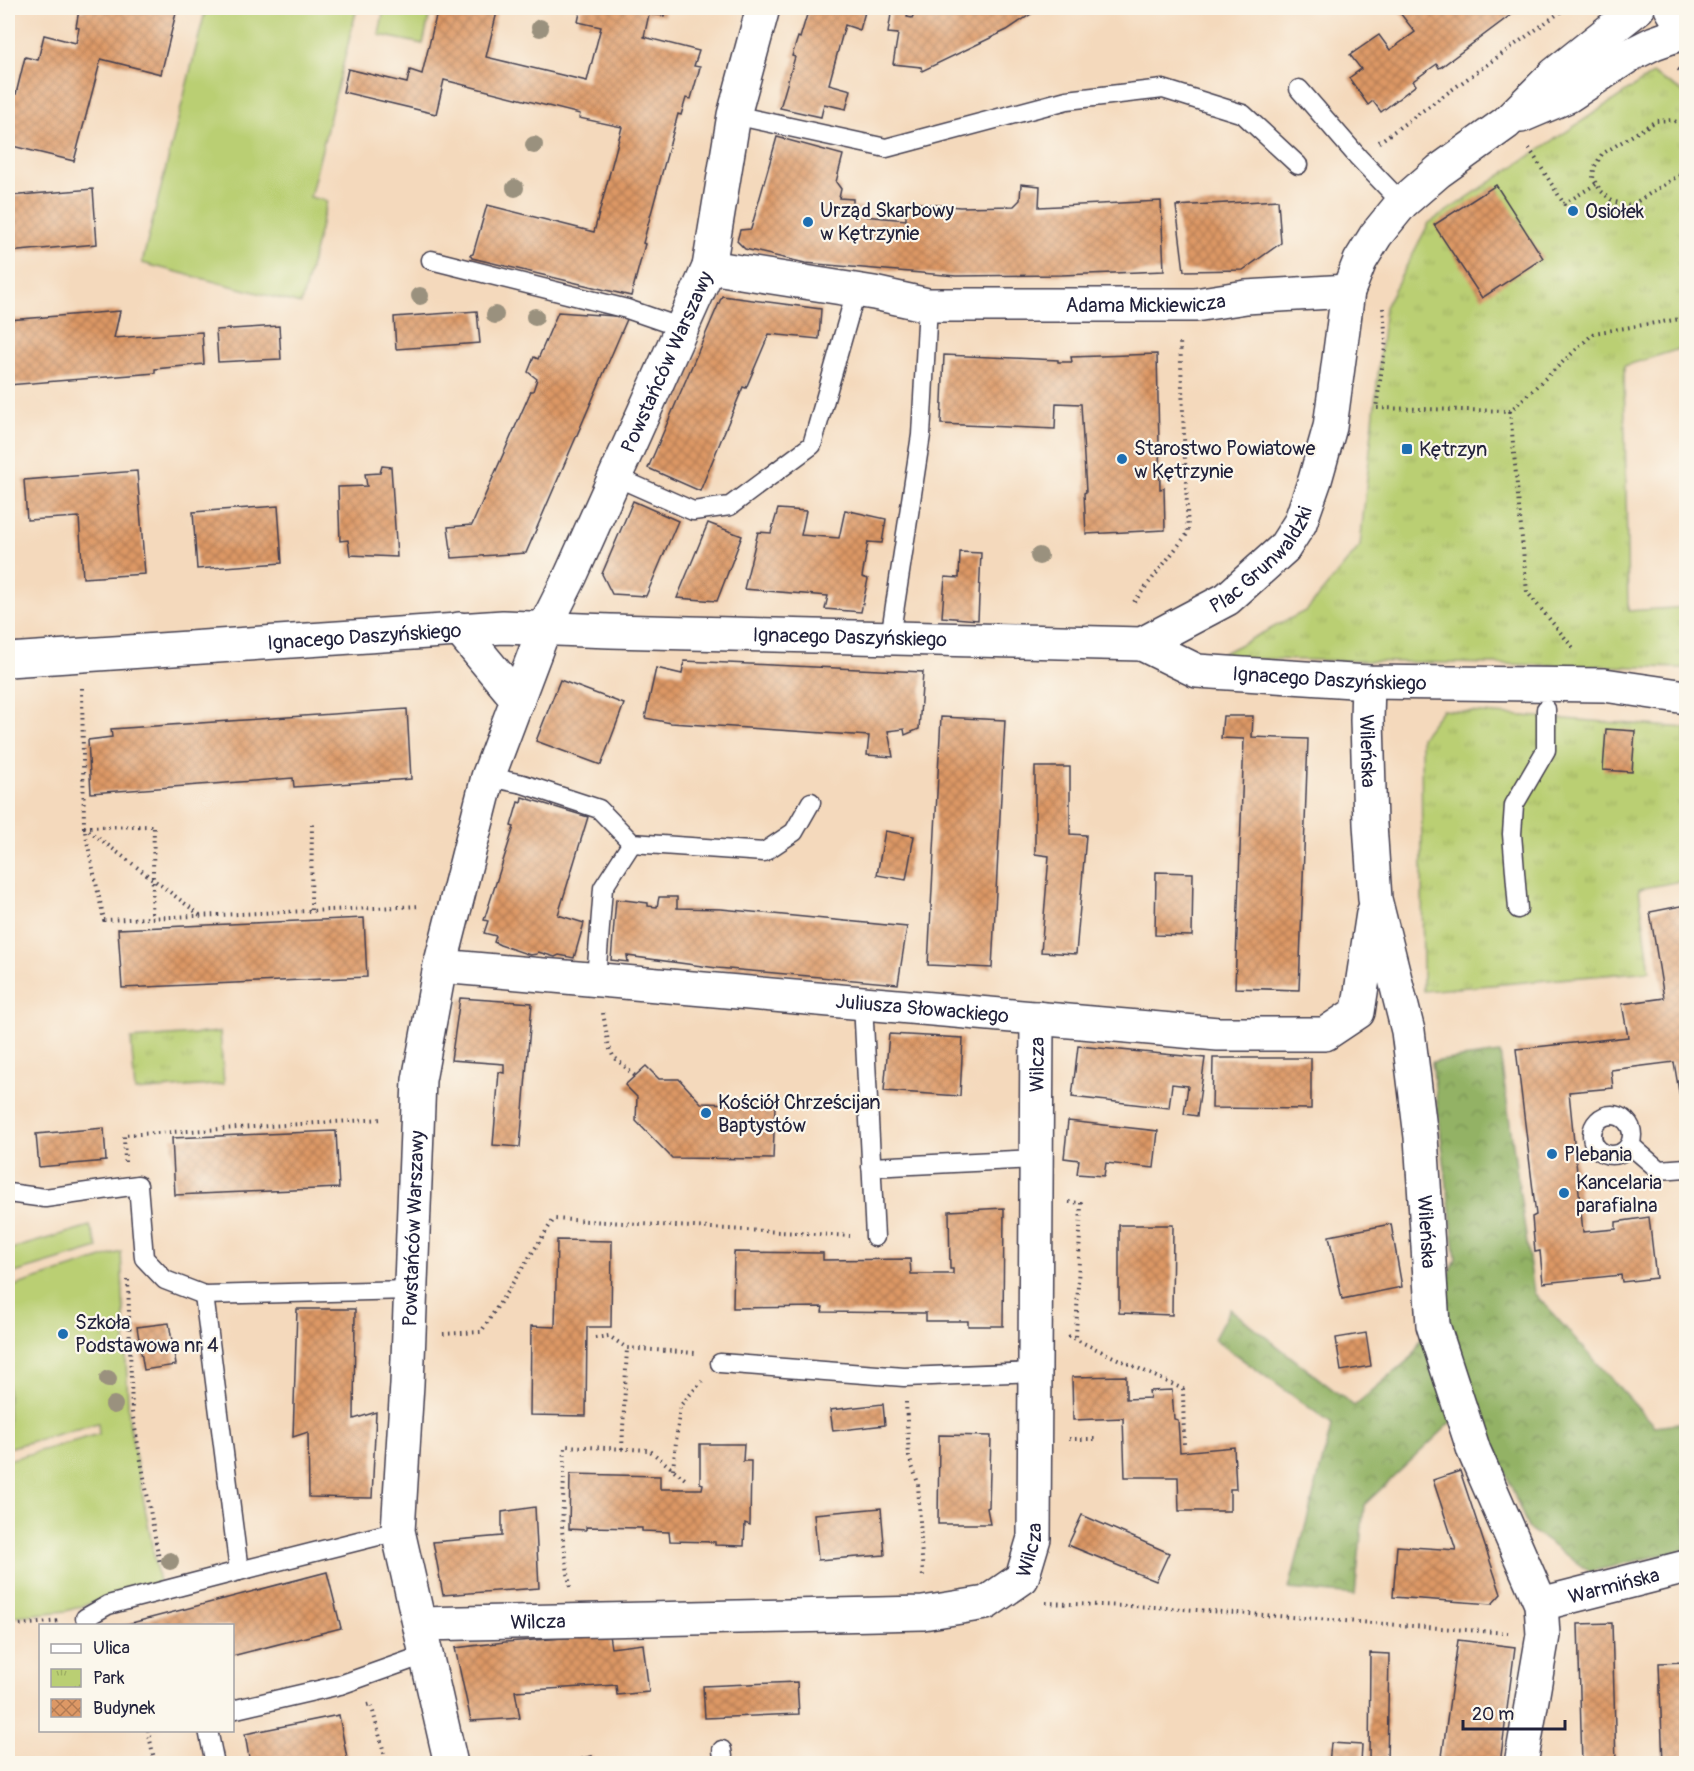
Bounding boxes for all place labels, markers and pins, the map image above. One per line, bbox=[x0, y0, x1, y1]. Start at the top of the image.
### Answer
place label: Urząd Skarbowy w Kętrzynie bbox=[820, 198, 955, 246]
place label: Osiołek bbox=[1585, 199, 1645, 224]
marker: Osiołek bbox=[1566, 204, 1580, 218]
marker: Urząd Skarbowy w Kętrzynie bbox=[801, 215, 815, 229]
place label: Starostwo Powiatowe w Kętrzynie bbox=[1134, 436, 1316, 484]
place label: Kętrzyn bbox=[1419, 437, 1487, 462]
marker: Kętrzyn bbox=[1400, 442, 1414, 456]
marker: Starostwo Powiatowe w Kętrzynie bbox=[1115, 452, 1129, 466]
place label: Kościół Chrześcijan Baptystów bbox=[718, 1090, 881, 1138]
marker: Kościół Chrześcijan Baptystów bbox=[699, 1106, 713, 1120]
place label: Plebania bbox=[1564, 1142, 1632, 1167]
marker: Plebania bbox=[1545, 1147, 1559, 1161]
place label: Kancelaria parafialna bbox=[1576, 1170, 1662, 1218]
marker: Kancelaria parafialna bbox=[1557, 1186, 1571, 1200]
place label: Szkoła Podstawowa nr 4 bbox=[75, 1310, 219, 1358]
marker: Szkoła Podstawowa nr 4 bbox=[56, 1327, 70, 1341]

